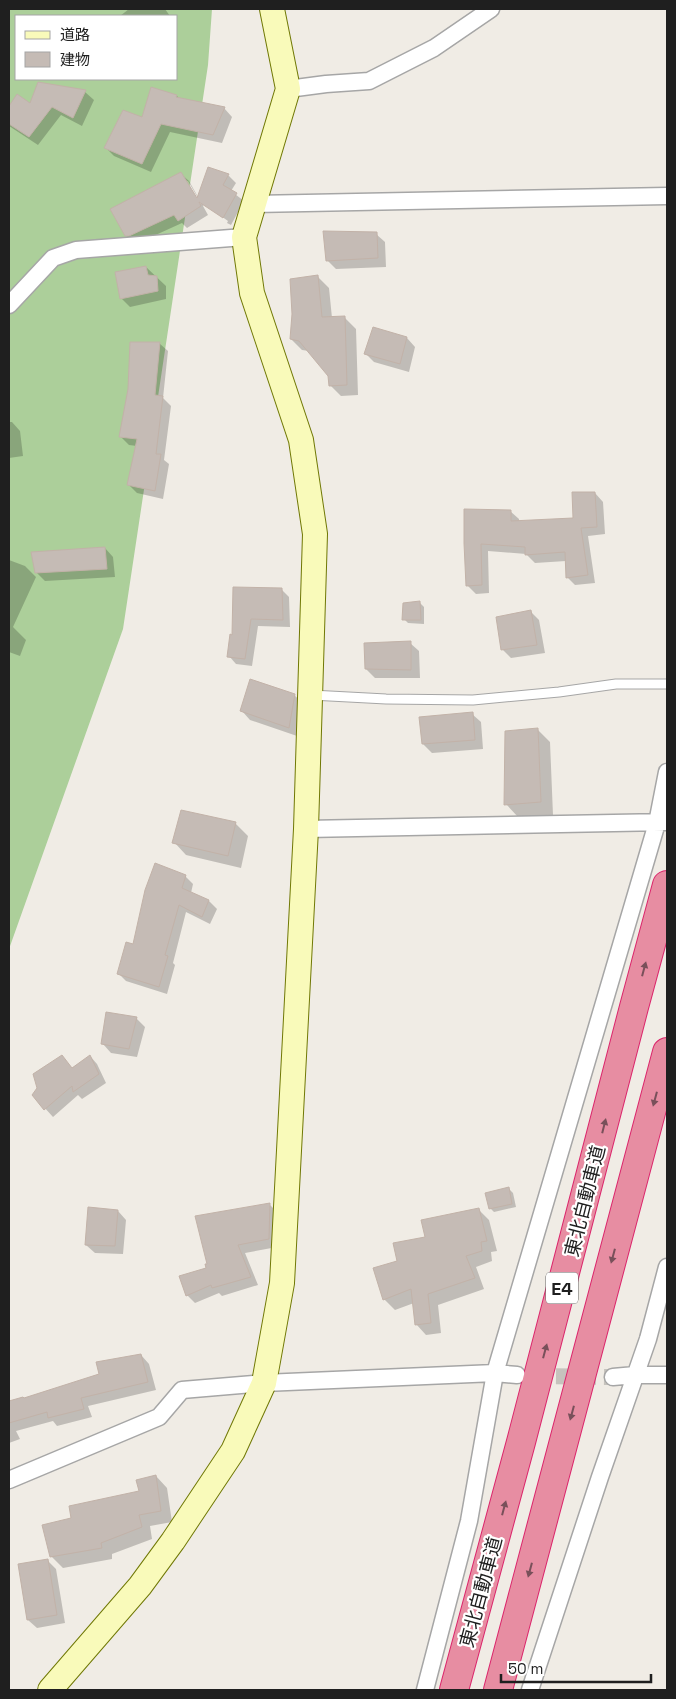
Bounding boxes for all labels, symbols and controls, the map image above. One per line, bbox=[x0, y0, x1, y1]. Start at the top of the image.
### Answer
legend bbox=[15, 15, 178, 80]
text: 道路 bbox=[60, 25, 90, 44]
text: 建物 bbox=[60, 50, 90, 69]
one-way arrow bbox=[641, 961, 649, 976]
one-way arrow bbox=[651, 1091, 659, 1106]
one-way arrow bbox=[600, 1118, 608, 1133]
street label: 東北自動車道 bbox=[559, 1143, 611, 1259]
one-way arrow bbox=[609, 1248, 617, 1263]
road number: E4 bbox=[546, 1273, 578, 1304]
one-way arrow bbox=[542, 1344, 550, 1359]
one-way arrow bbox=[568, 1405, 576, 1421]
one-way arrow bbox=[500, 1501, 508, 1516]
street label: 東北自動車道 bbox=[454, 1534, 508, 1650]
one-way arrow bbox=[526, 1562, 534, 1578]
scale bar bbox=[501, 1652, 651, 1684]
text: 50 m bbox=[508, 1659, 543, 1678]

